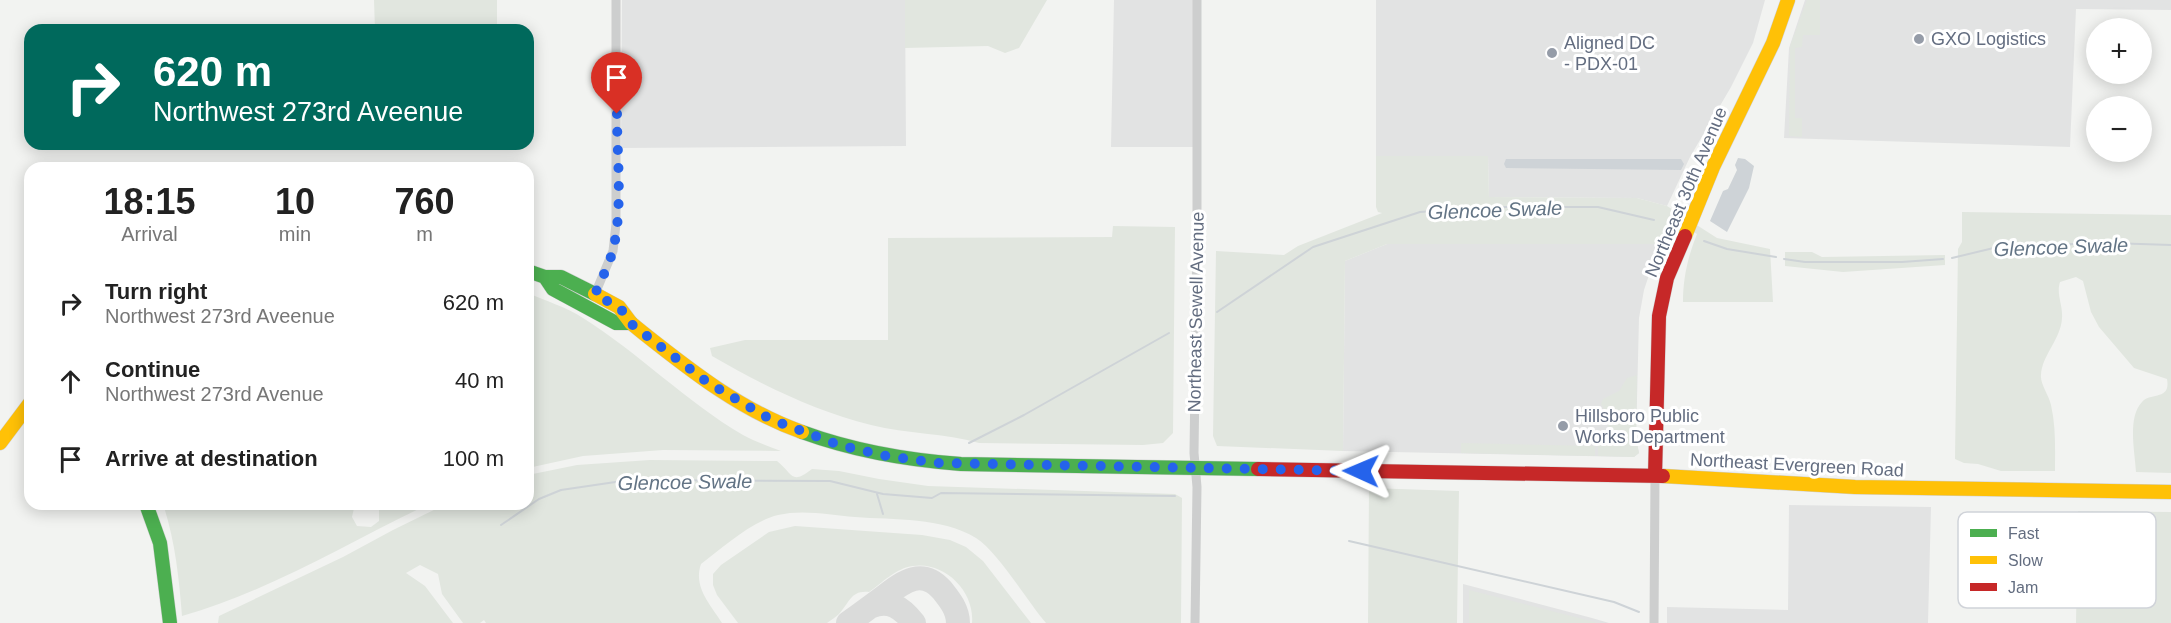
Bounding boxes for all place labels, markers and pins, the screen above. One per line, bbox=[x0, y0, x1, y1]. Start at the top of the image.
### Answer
place label: GXO Logistics bbox=[1931, 29, 2046, 49]
marker: GXO Logistics bbox=[1912, 32, 1926, 46]
place label: Aligned DC - PDX-01 bbox=[1564, 33, 1655, 74]
marker: Aligned DC - PDX-01 bbox=[1545, 46, 1559, 60]
pin bbox=[591, 52, 642, 114]
place label: Hillsboro Public Works Department bbox=[1575, 406, 1725, 447]
marker: Hillsboro Public Works Department bbox=[1556, 419, 1570, 433]

